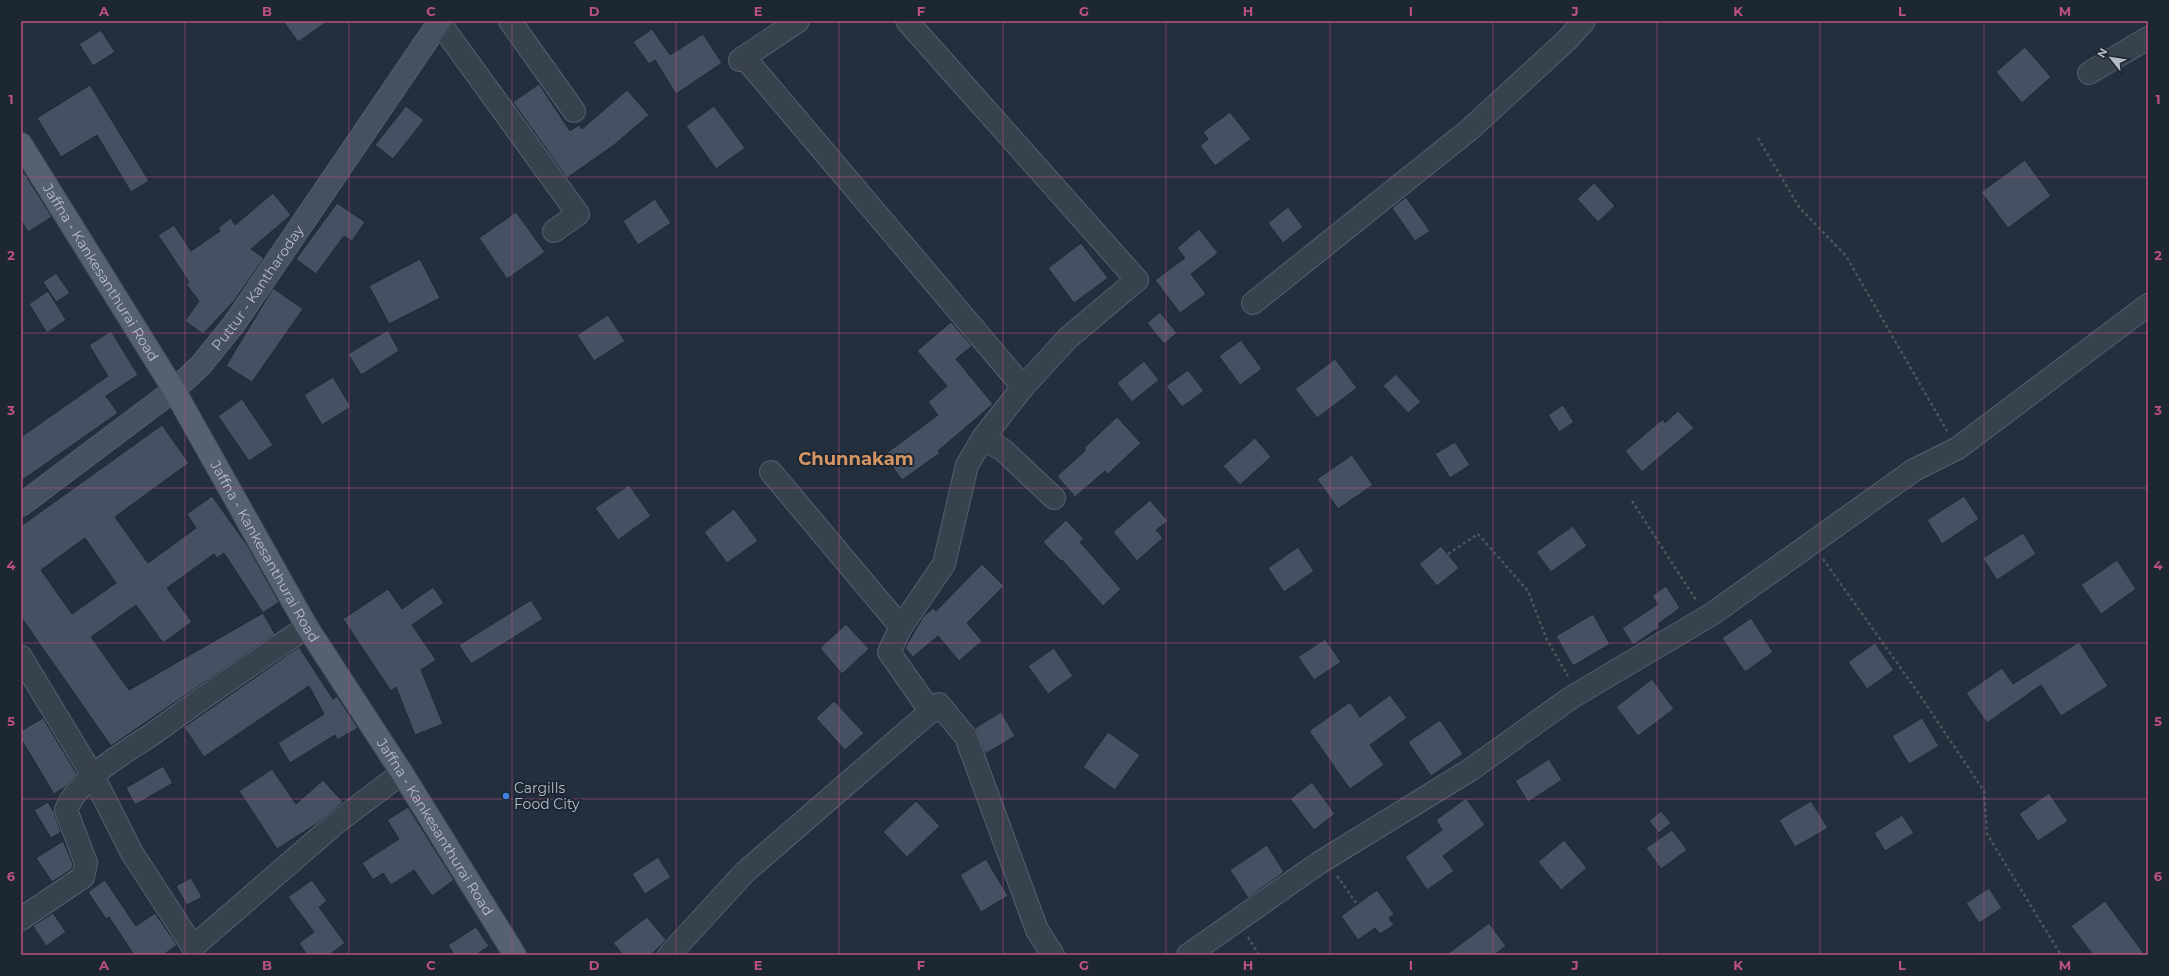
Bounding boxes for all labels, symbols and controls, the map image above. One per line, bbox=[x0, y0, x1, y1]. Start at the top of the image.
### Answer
text: A bbox=[98, 3, 110, 19]
text: B bbox=[262, 3, 272, 19]
text: C bbox=[426, 3, 436, 19]
text: D bbox=[589, 3, 600, 19]
text: E bbox=[754, 3, 763, 19]
text: F bbox=[917, 3, 925, 19]
text: G bbox=[1079, 3, 1089, 19]
text: H bbox=[1243, 3, 1253, 19]
text: I bbox=[1409, 3, 1413, 19]
text: J bbox=[1570, 3, 1579, 19]
text: K bbox=[1733, 3, 1743, 19]
text: L bbox=[1898, 3, 1906, 19]
text: M bbox=[2059, 3, 2071, 19]
north arrow bbox=[2091, 38, 2131, 78]
text: N bbox=[2094, 46, 2111, 60]
text: 1 bbox=[8, 91, 14, 107]
text: 1 bbox=[2155, 91, 2161, 107]
street label: Jaffna - Kankesanthurai Road bbox=[38, 179, 163, 364]
street label: Puttur - Kantharoday bbox=[207, 221, 308, 354]
text: 2 bbox=[7, 247, 15, 263]
text: 2 bbox=[2154, 247, 2162, 263]
text: 3 bbox=[6, 402, 15, 418]
text: 3 bbox=[2153, 402, 2162, 418]
district label: Chunnakam bbox=[798, 448, 914, 470]
street label: Jaffna - Kankesanthurai Road bbox=[206, 457, 324, 646]
text: 4 bbox=[7, 557, 16, 573]
text: 4 bbox=[2154, 557, 2163, 573]
text: 5 bbox=[7, 713, 15, 729]
text: 5 bbox=[2154, 713, 2162, 729]
street label: Jaffna - Kankesanthurai Road bbox=[372, 734, 497, 919]
place label: Cargills Food City bbox=[514, 779, 580, 813]
marker: Cargills Food City bbox=[501, 791, 511, 801]
text: 6 bbox=[7, 868, 16, 884]
text: 6 bbox=[2154, 868, 2163, 884]
text: A bbox=[98, 957, 110, 973]
text: B bbox=[262, 957, 272, 973]
text: C bbox=[426, 957, 436, 973]
text: D bbox=[589, 957, 600, 973]
text: E bbox=[754, 957, 763, 973]
text: F bbox=[917, 957, 925, 973]
text: G bbox=[1079, 957, 1089, 973]
text: H bbox=[1243, 957, 1253, 973]
text: I bbox=[1409, 957, 1413, 973]
text: J bbox=[1570, 957, 1579, 973]
text: K bbox=[1733, 957, 1743, 973]
text: L bbox=[1898, 957, 1906, 973]
text: M bbox=[2059, 957, 2071, 973]

